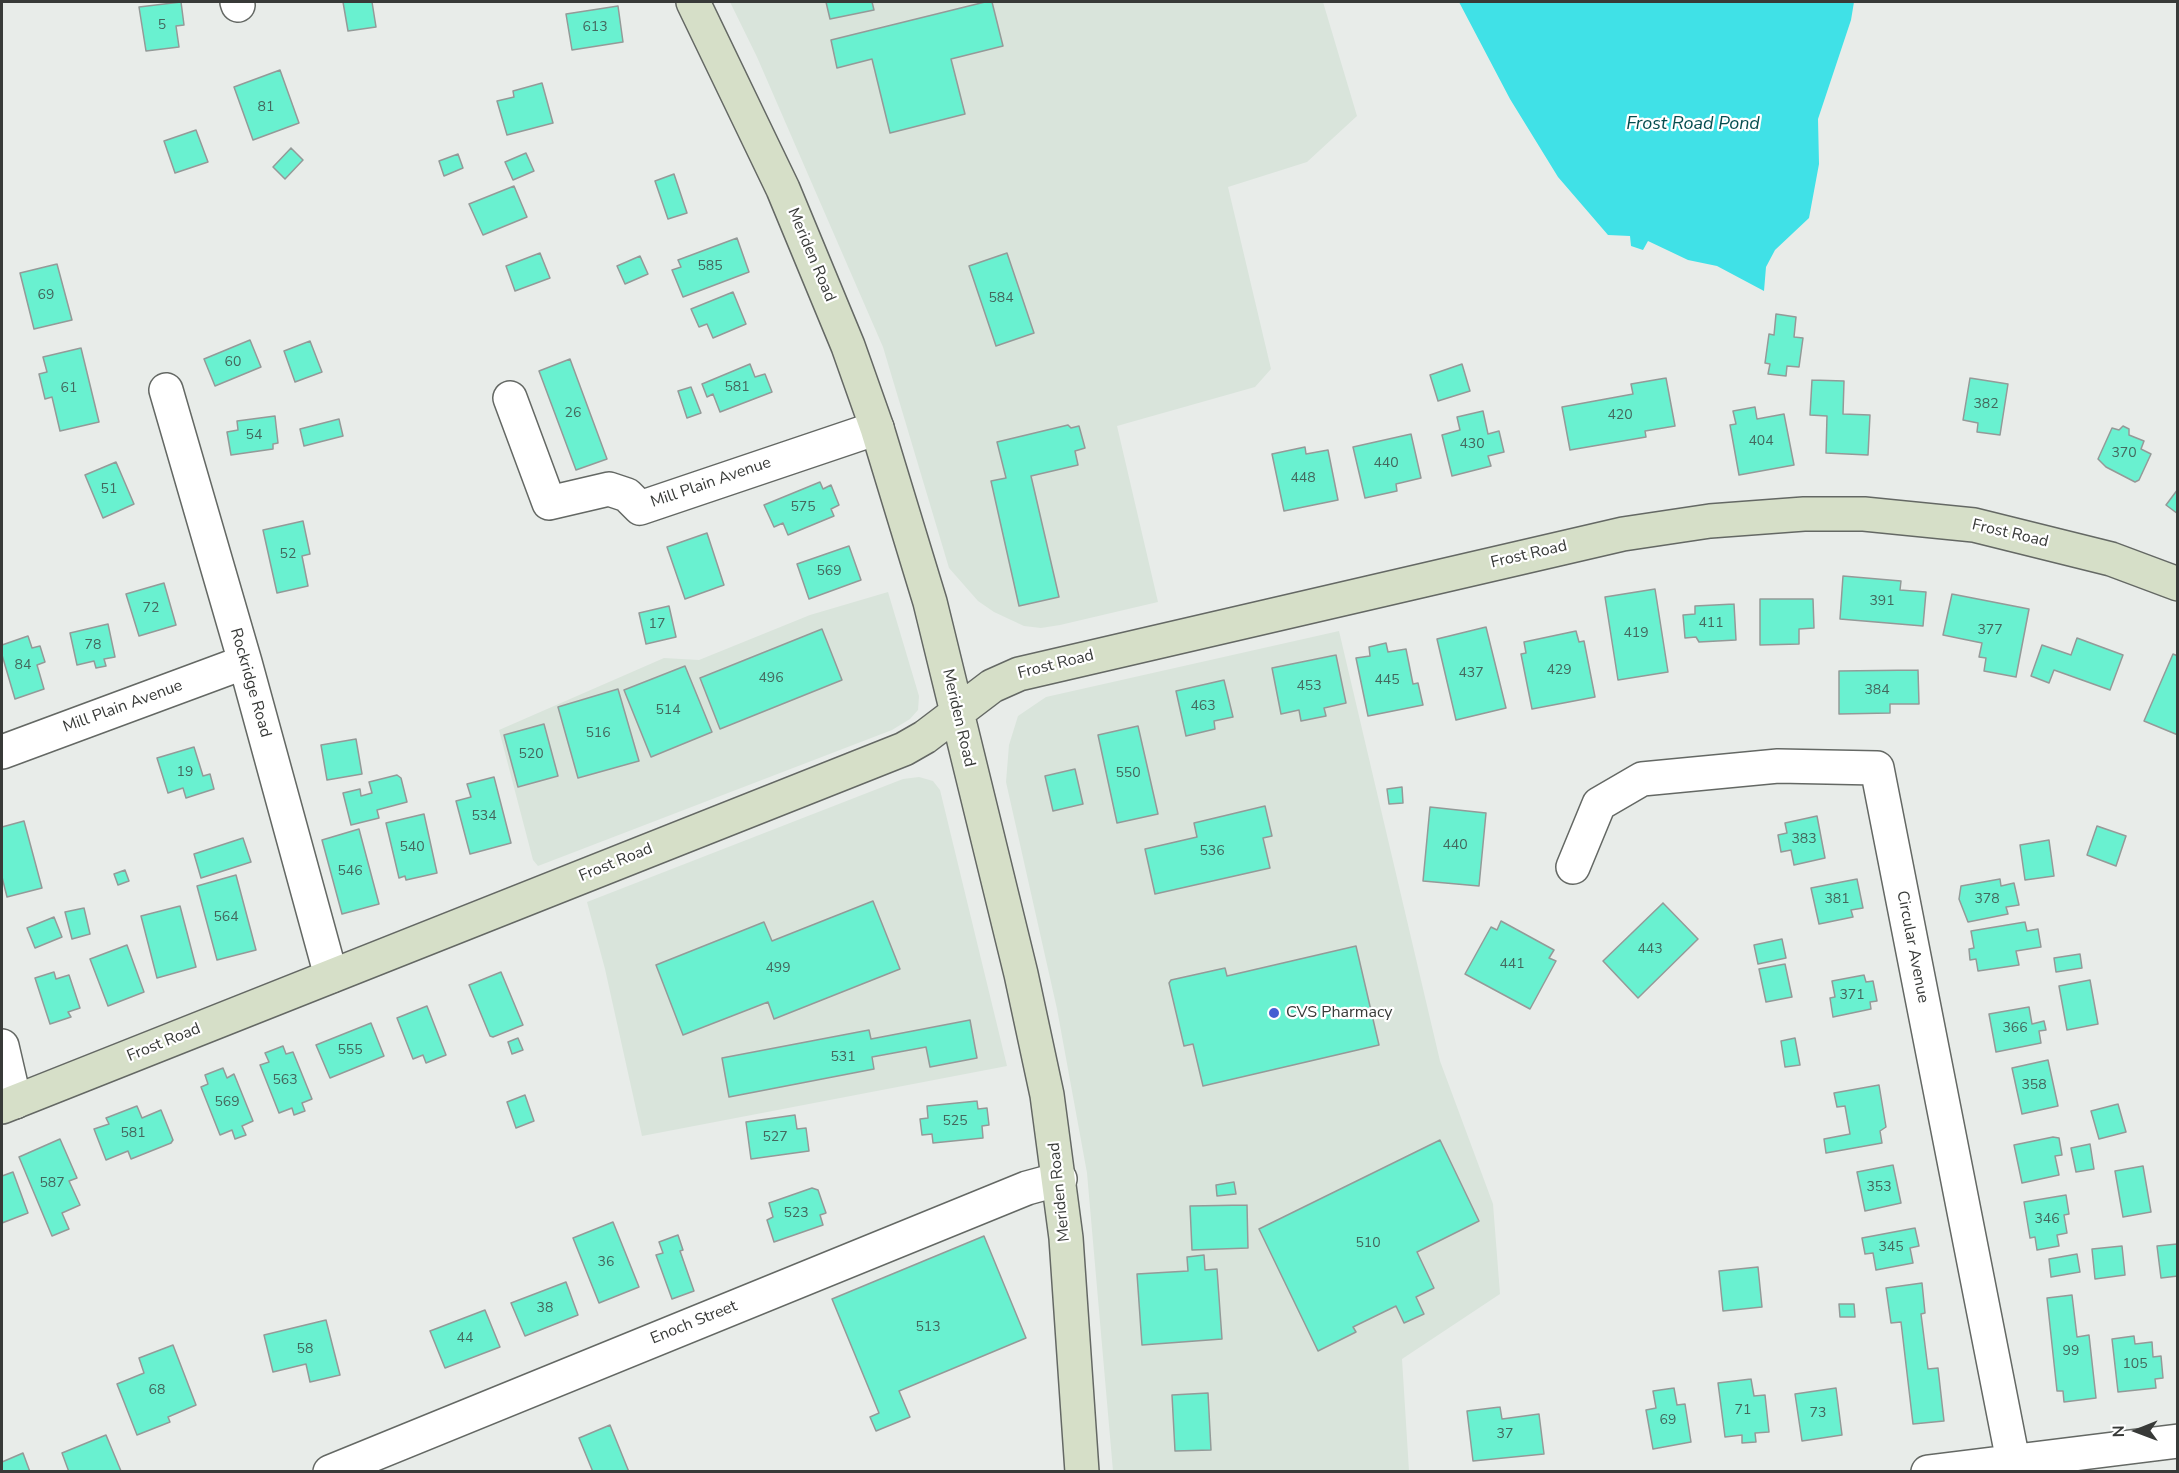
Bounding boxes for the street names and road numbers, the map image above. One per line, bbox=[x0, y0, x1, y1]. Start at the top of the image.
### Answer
street label: Meriden Road bbox=[783, 205, 839, 305]
street label: Mill Plain Avenue bbox=[648, 453, 774, 513]
street label: Frost Road bbox=[1970, 516, 2050, 552]
street label: Frost Road bbox=[1489, 537, 1569, 573]
street label: Rockridge Road bbox=[225, 626, 275, 740]
street label: Frost Road bbox=[1016, 646, 1096, 684]
street label: Meriden Road bbox=[937, 667, 979, 769]
street label: Mill Plain Avenue bbox=[61, 676, 185, 738]
street label: Frost Road bbox=[576, 840, 656, 886]
street label: Circular Avenue bbox=[1892, 889, 1932, 1005]
street label: Frost Road bbox=[124, 1020, 204, 1066]
street label: Meriden Road bbox=[1045, 1141, 1075, 1243]
street label: Enoch Street bbox=[648, 1297, 740, 1349]

